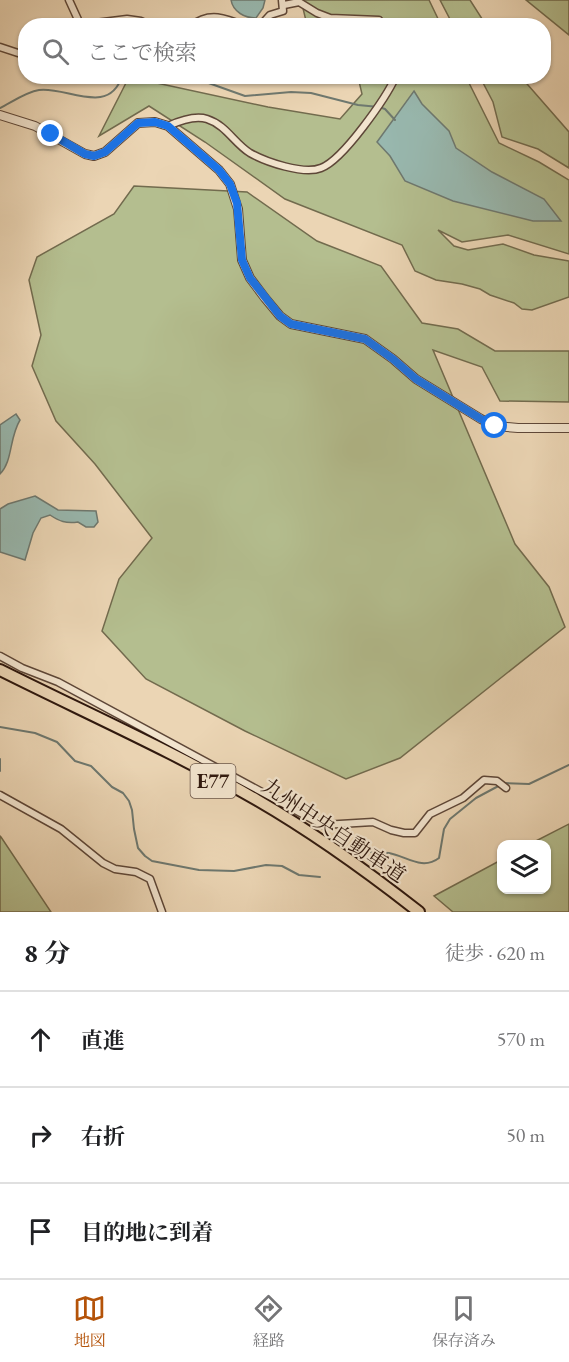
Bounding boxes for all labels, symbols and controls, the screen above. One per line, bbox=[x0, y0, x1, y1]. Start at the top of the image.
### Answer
search box bbox=[18, 18, 551, 84]
icon: search bbox=[39, 35, 72, 68]
text: ここで検索 bbox=[87, 38, 197, 67]
route end bbox=[37, 120, 63, 146]
route start bbox=[481, 412, 507, 438]
road number: E77 bbox=[190, 764, 236, 798]
street label: 九州中央自動車道 bbox=[257, 772, 411, 888]
map controls bbox=[497, 840, 551, 894]
button: layers bbox=[497, 840, 551, 894]
text: 8 分 bbox=[24, 936, 70, 970]
text: 徒歩 · 620 m bbox=[445, 940, 545, 966]
icon: ahead bbox=[24, 1023, 57, 1056]
text: 直進 bbox=[81, 1026, 125, 1055]
text: 570 m bbox=[497, 1026, 545, 1052]
icon: right bbox=[24, 1119, 57, 1152]
text: 右折 bbox=[81, 1122, 125, 1151]
text: 50 m bbox=[506, 1122, 545, 1148]
icon: arrive bbox=[24, 1215, 57, 1248]
text: 目的地に到着 bbox=[81, 1218, 213, 1247]
tab: 地図 bbox=[73, 1292, 106, 1351]
tab: 経路 bbox=[252, 1292, 285, 1351]
tab: 保存済み bbox=[432, 1292, 496, 1351]

